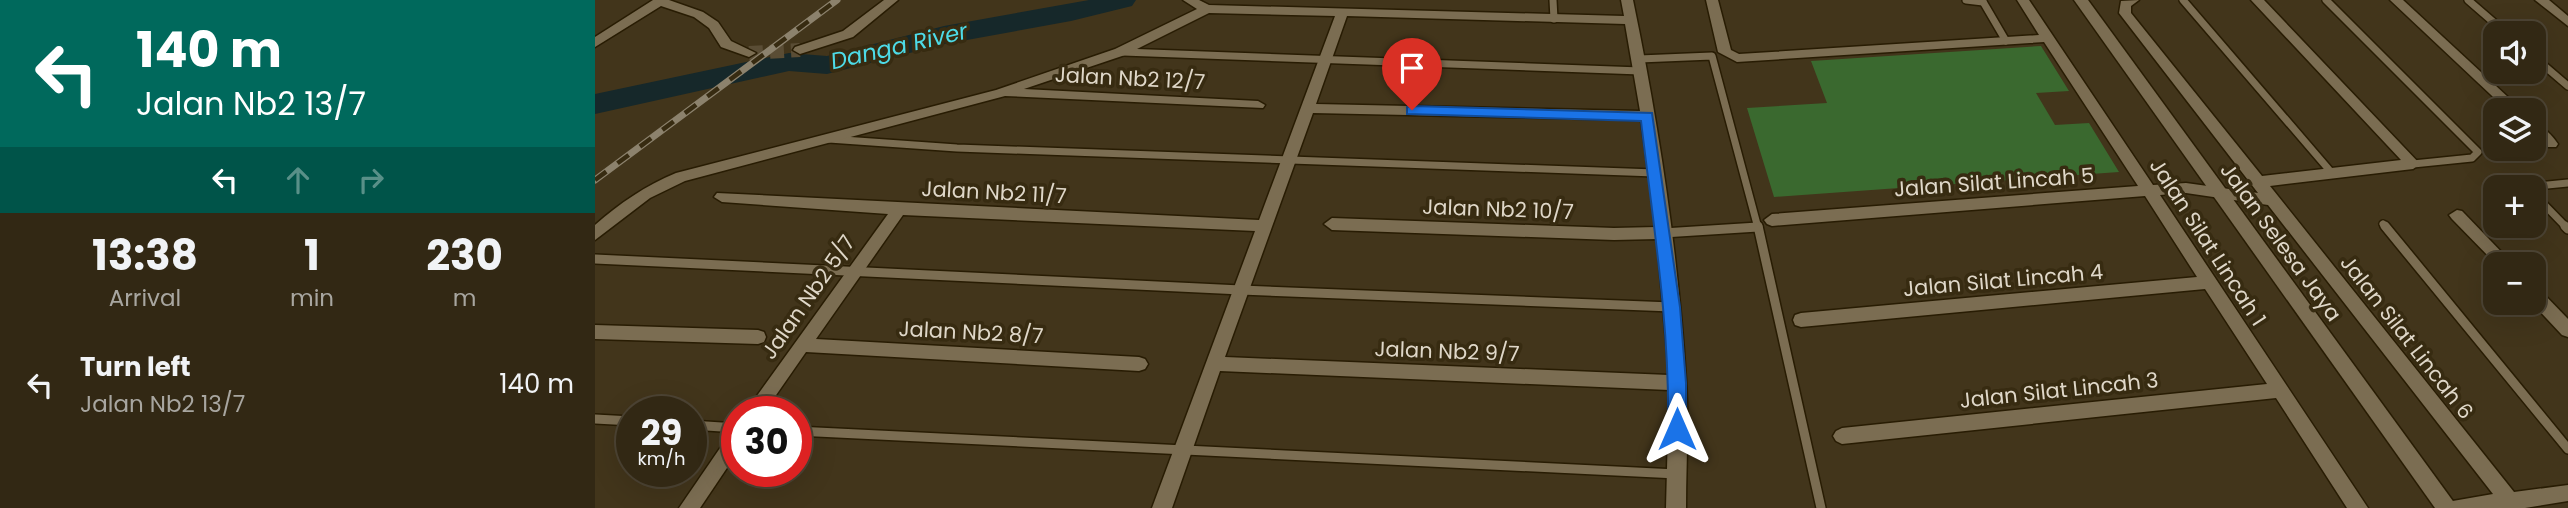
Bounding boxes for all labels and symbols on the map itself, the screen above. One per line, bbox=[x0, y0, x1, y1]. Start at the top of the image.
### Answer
water label: Danga River bbox=[827, 14, 972, 77]
pin bbox=[1382, 38, 1442, 110]
street label: Jalan Nb2 12/7 bbox=[1054, 60, 1206, 96]
street label: Jalan Silat Lincah 1 bbox=[2143, 153, 2273, 331]
street label: Jalan Selesa Jaya bbox=[2214, 157, 2348, 327]
street label: Jalan Silat Lincah 5 bbox=[1893, 161, 2095, 203]
street label: Jalan Nb2 11/7 bbox=[921, 174, 1067, 210]
street label: Jalan Nb2 10/7 bbox=[1422, 192, 1574, 226]
street label: Jalan Nb2 5/7 bbox=[755, 229, 861, 365]
street label: Jalan Silat Lincah 6 bbox=[2334, 249, 2480, 425]
street label: Jalan Silat Lincah 4 bbox=[1902, 257, 2104, 303]
street label: Jalan Nb2 8/7 bbox=[898, 314, 1044, 350]
street label: Jalan Nb2 9/7 bbox=[1374, 334, 1520, 368]
street label: Jalan Silat Lincah 3 bbox=[1958, 365, 2160, 415]
position arrow bbox=[1640, 392, 1714, 466]
speed limit sign: 30 bbox=[721, 396, 812, 487]

